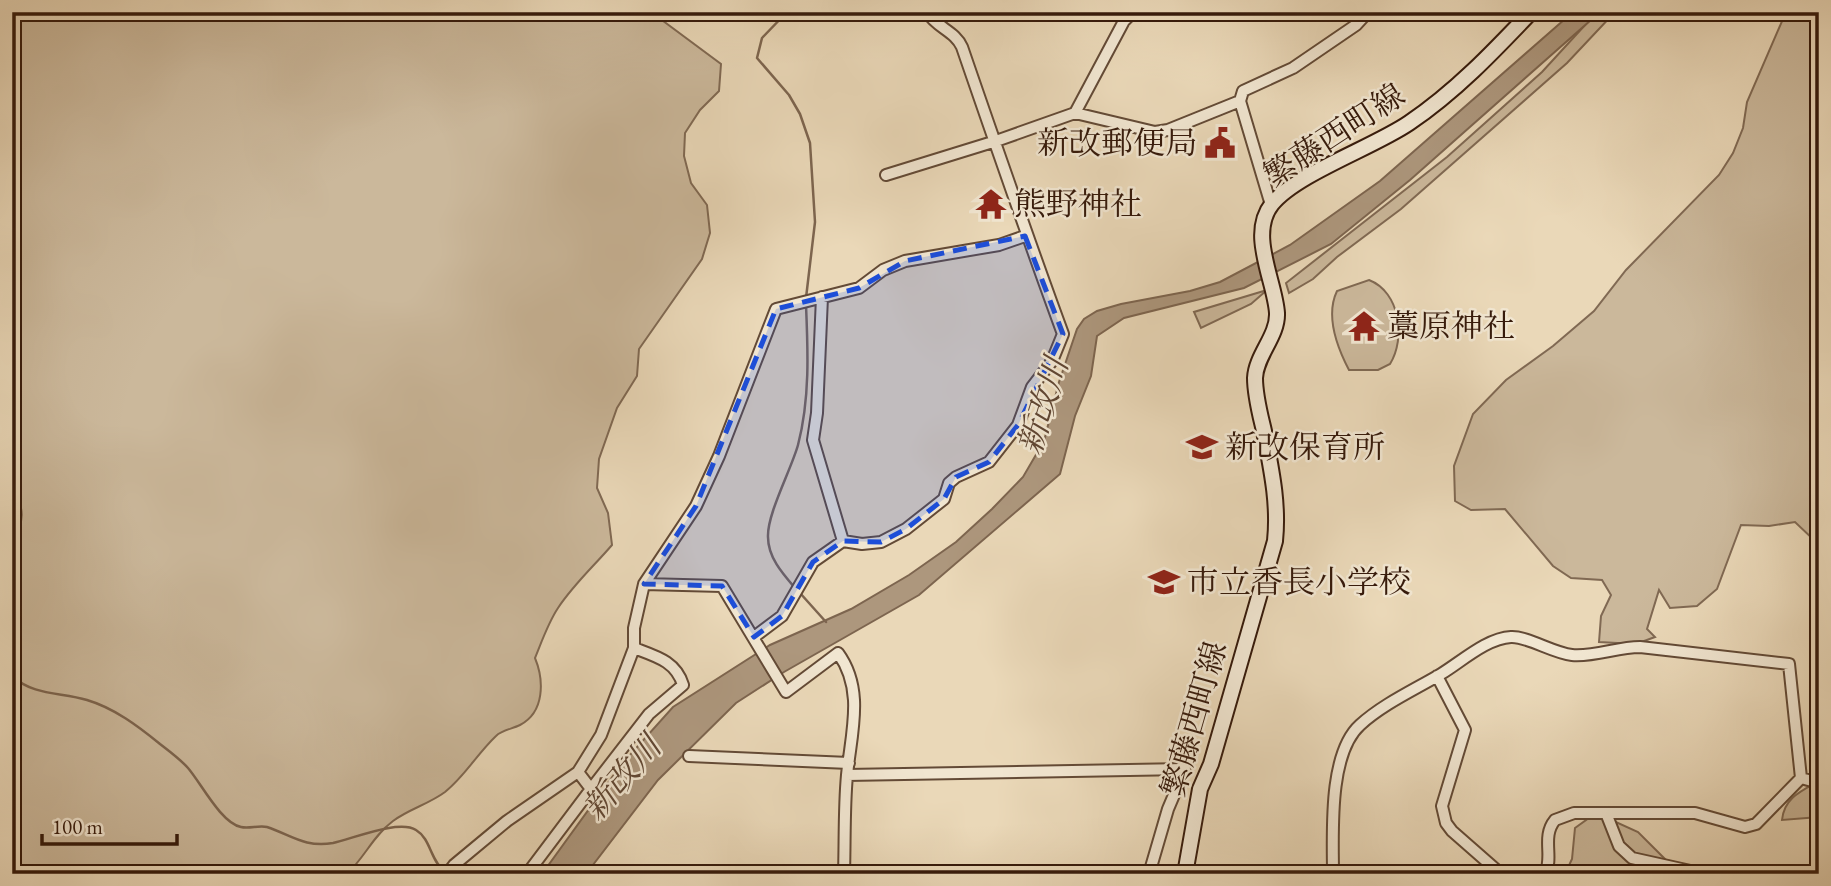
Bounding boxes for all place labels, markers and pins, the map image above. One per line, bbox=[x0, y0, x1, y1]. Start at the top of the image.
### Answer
place label: 新改郵便局 bbox=[1037, 122, 1197, 164]
public building icon: 新改郵便局 bbox=[1203, 126, 1237, 160]
place label: 熊野神社 bbox=[1014, 183, 1142, 225]
temple icon: 熊野神社 bbox=[974, 187, 1008, 221]
place label: 藁原神社 bbox=[1387, 305, 1515, 347]
temple icon: 藁原神社 bbox=[1347, 309, 1381, 343]
place label: 新改保育所 bbox=[1225, 426, 1385, 468]
school or university icon: 新改保育所 bbox=[1185, 430, 1219, 464]
place label: 市立香長小学校 bbox=[1187, 561, 1411, 603]
school or university icon: 市立香長小学校 bbox=[1147, 565, 1181, 599]

